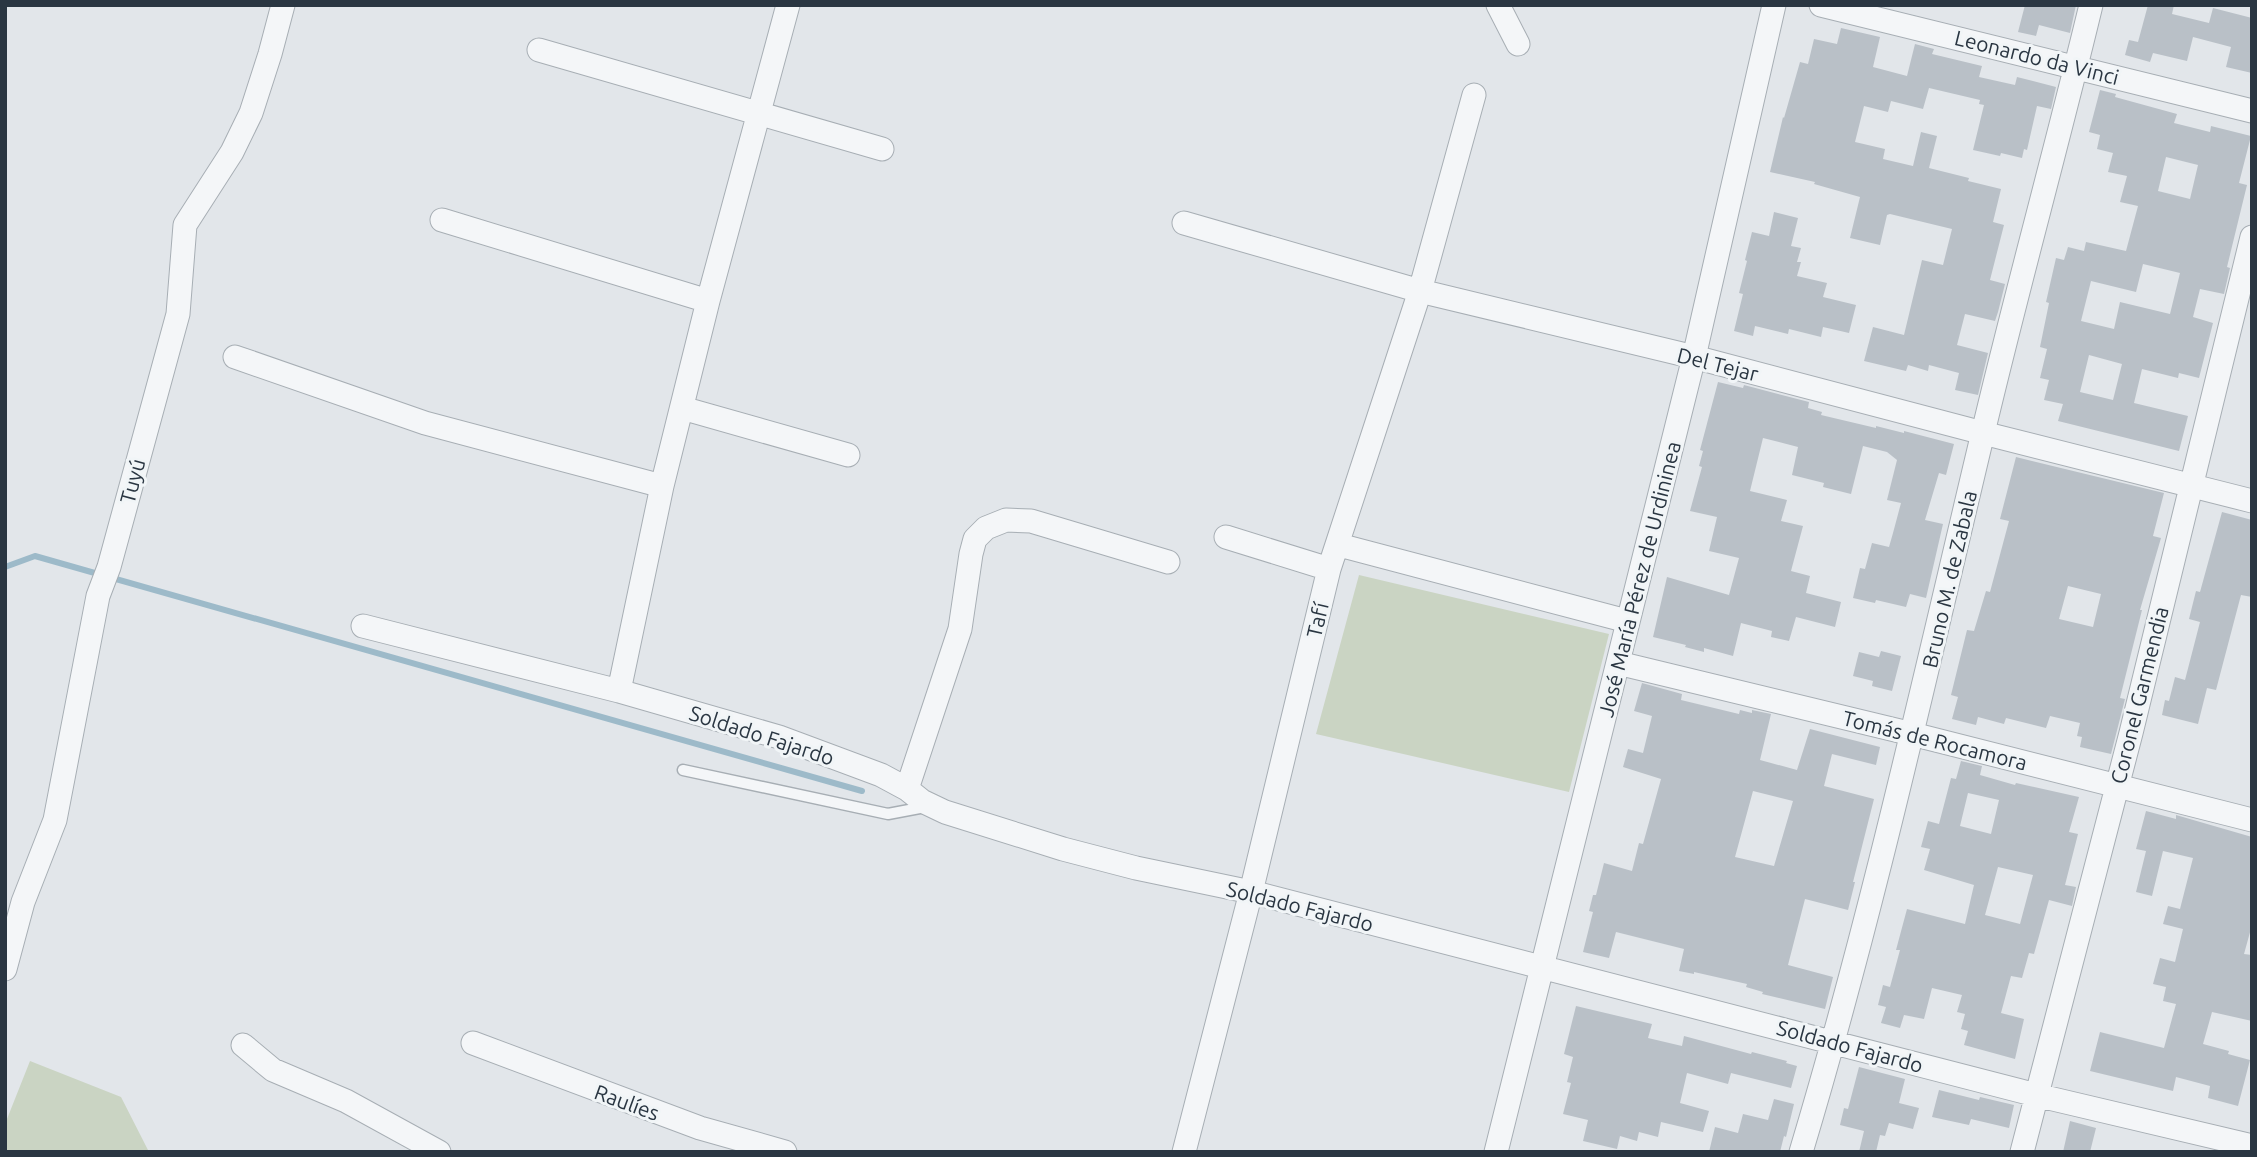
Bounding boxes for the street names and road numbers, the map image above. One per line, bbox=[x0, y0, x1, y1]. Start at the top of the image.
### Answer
street label: Leonardo da Vinci bbox=[1952, 25, 2122, 89]
street label: Del Tejar bbox=[1675, 342, 1761, 386]
street label: José María Pérez de Urdininea bbox=[1593, 439, 1685, 719]
street label: Tuyú bbox=[115, 456, 149, 506]
street label: Bruno M. de Zabala bbox=[1917, 488, 1981, 670]
street label: Tafí bbox=[1301, 599, 1333, 640]
street label: Coronel Garmendia bbox=[2105, 604, 2173, 786]
street label: Soldado Fajardo bbox=[687, 700, 837, 770]
street label: Tomás de Rocamora bbox=[1840, 705, 2030, 775]
street label: Soldado Fajardo bbox=[1224, 876, 1376, 936]
street label: Soldado Fajardo bbox=[1774, 1015, 1926, 1077]
street label: Raulíes bbox=[591, 1079, 663, 1125]

